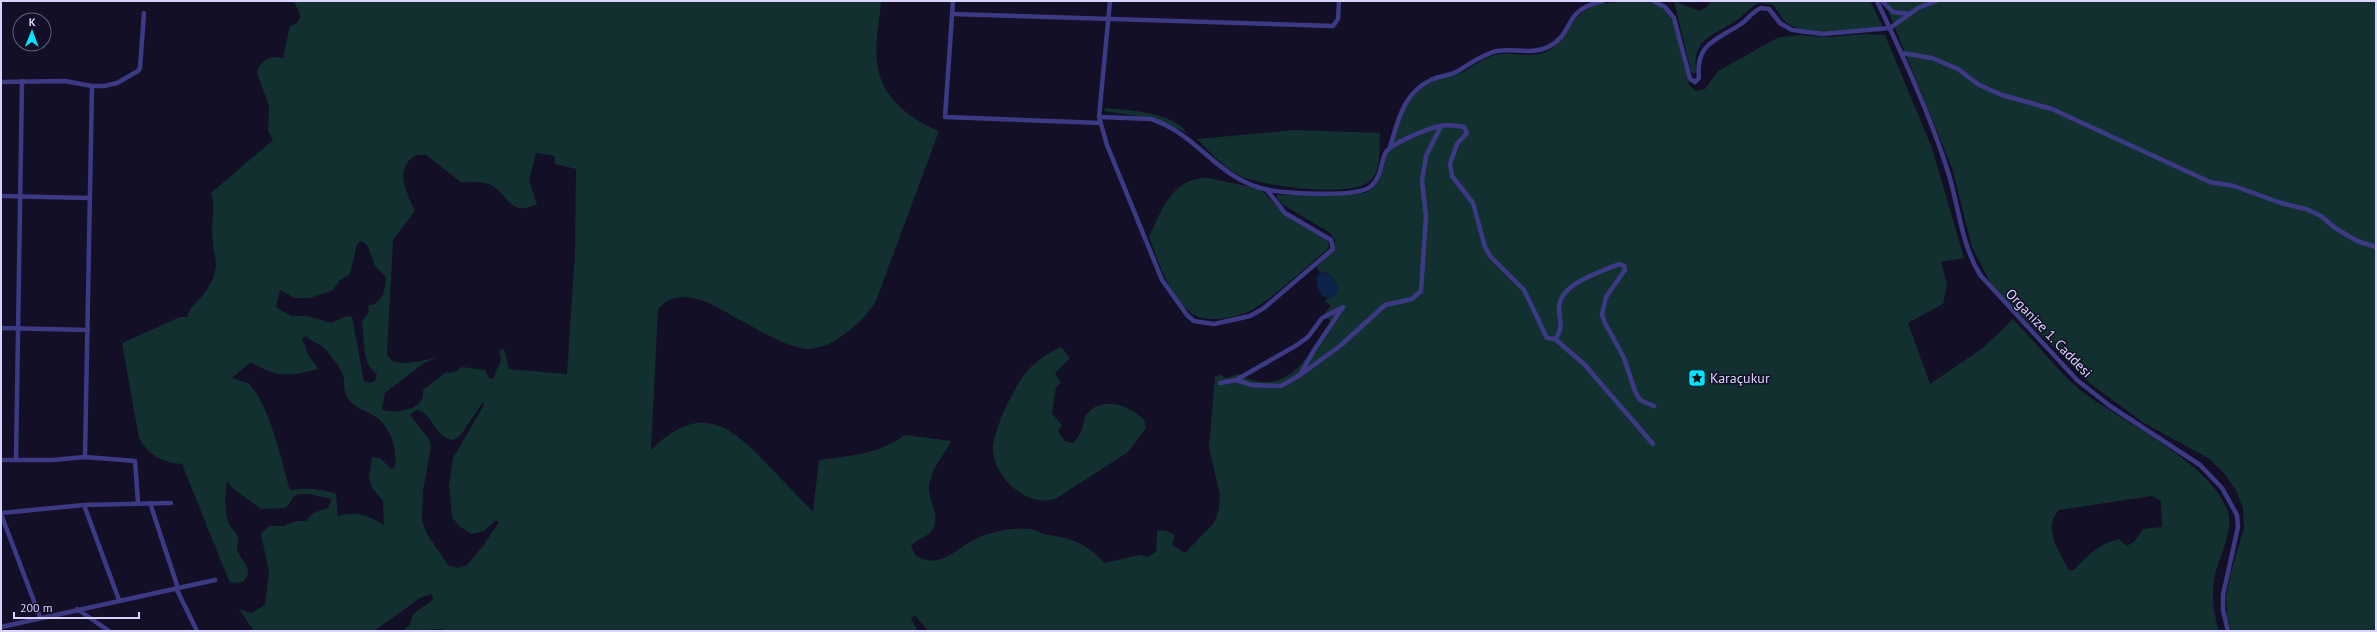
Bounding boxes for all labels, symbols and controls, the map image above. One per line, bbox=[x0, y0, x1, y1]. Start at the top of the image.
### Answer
north arrow bbox=[12, 12, 52, 52]
text: K bbox=[29, 15, 36, 29]
street label: Organize 1. Caddesi bbox=[2002, 285, 2096, 381]
place icon: Karaçukur bbox=[1687, 368, 1707, 388]
place label: Karaçukur bbox=[1710, 369, 1770, 387]
scale bar bbox=[14, 594, 139, 620]
text: 200 m bbox=[20, 600, 53, 615]

